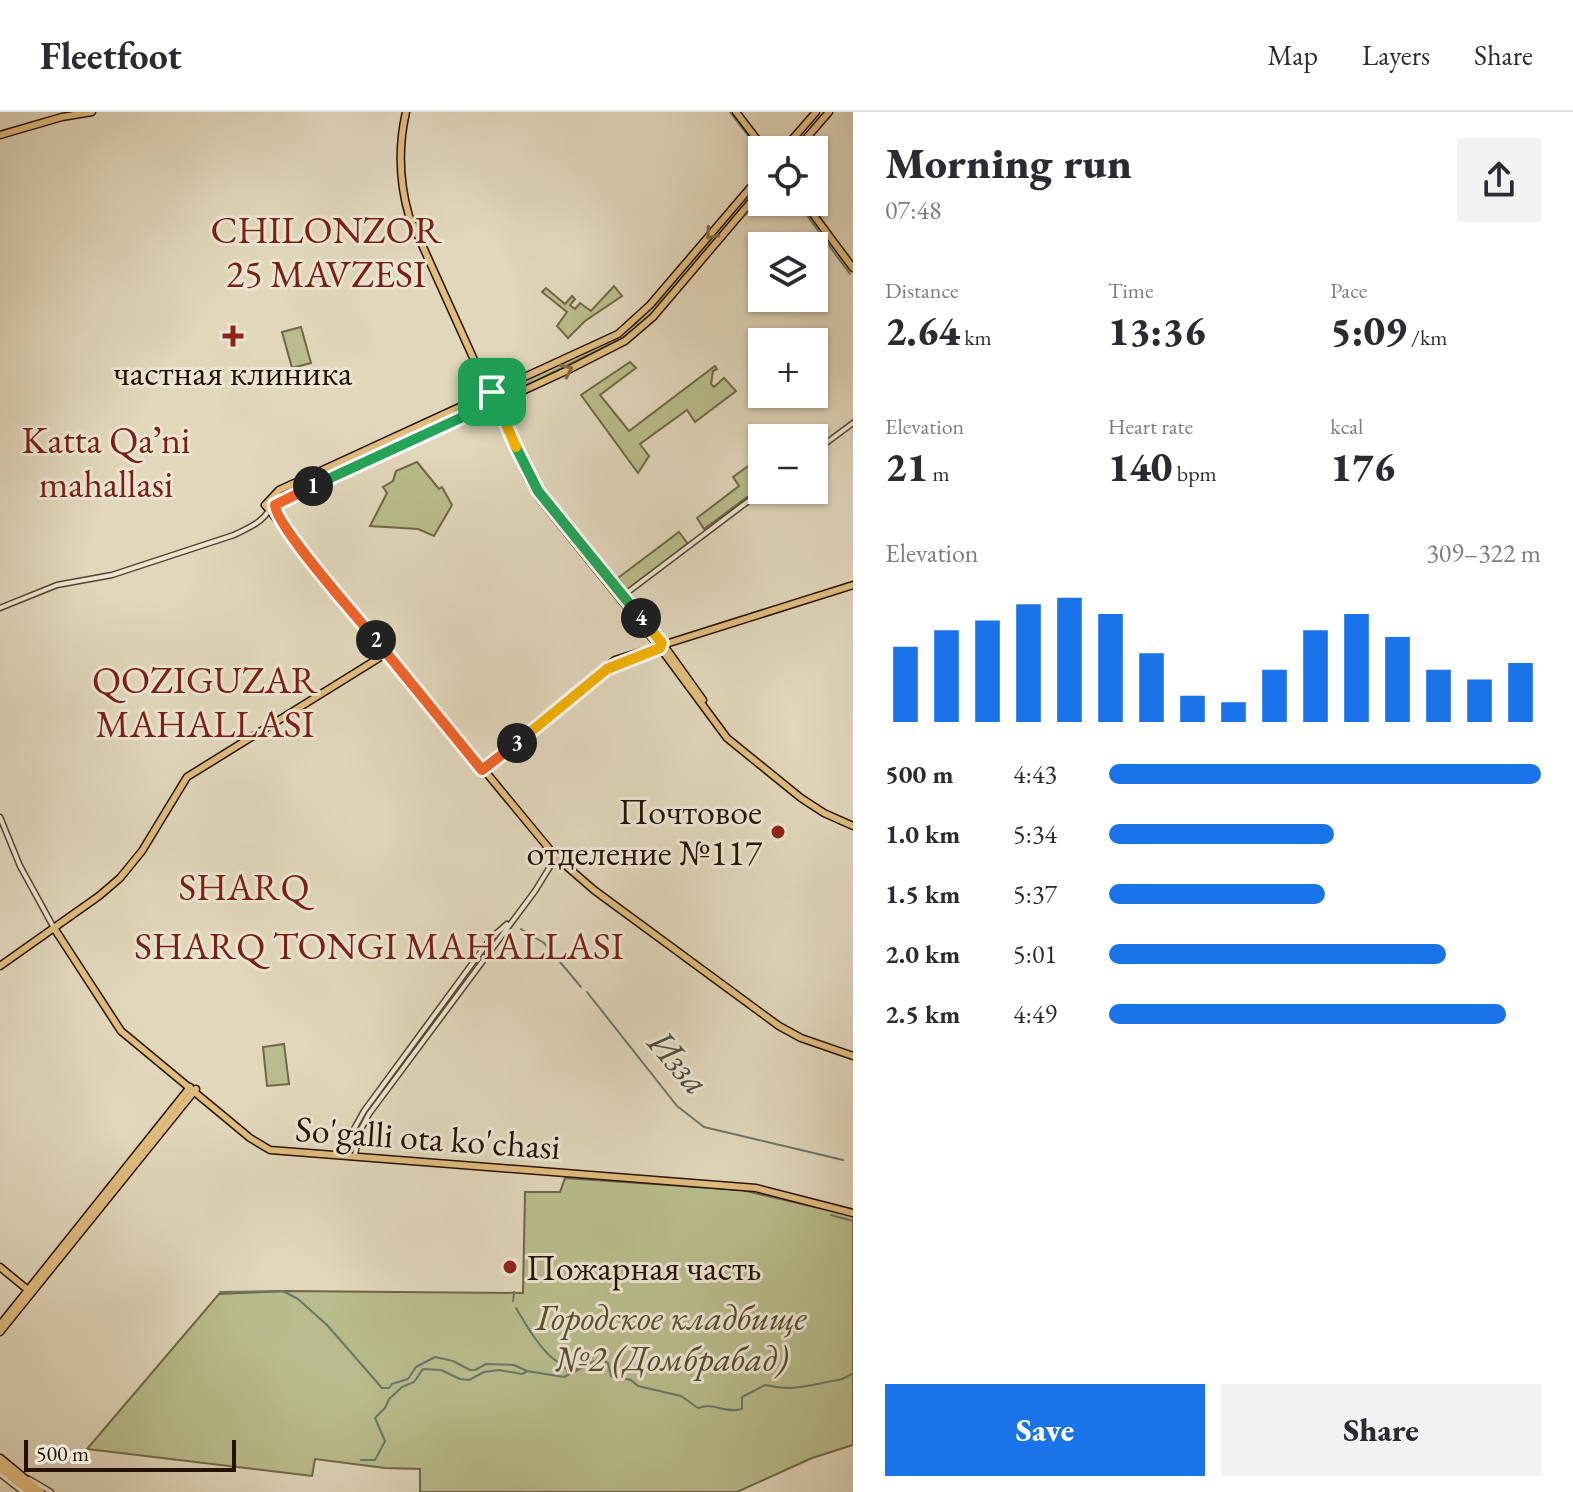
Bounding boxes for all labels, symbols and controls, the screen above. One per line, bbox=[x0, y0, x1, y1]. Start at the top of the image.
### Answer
text: Fleetfoot bbox=[40, 31, 182, 80]
text: Map bbox=[1268, 37, 1318, 73]
text: Layers bbox=[1362, 37, 1430, 73]
text: Share bbox=[1474, 37, 1533, 73]
text: Morning run bbox=[885, 134, 1132, 191]
map controls bbox=[748, 136, 828, 504]
button: locate bbox=[748, 136, 828, 216]
button: share bbox=[1457, 138, 1541, 222]
text: 07:48 bbox=[885, 193, 941, 227]
district label: CHILONZOR 25 MAVZESI bbox=[211, 205, 442, 298]
one-way arrow bbox=[706, 224, 721, 239]
button: layers bbox=[748, 232, 828, 312]
text: Distance bbox=[885, 276, 958, 305]
text: Time bbox=[1108, 276, 1153, 305]
text: Pace bbox=[1330, 276, 1367, 305]
text: 2.64 bbox=[885, 305, 960, 357]
text: 13:36 bbox=[1108, 305, 1206, 357]
text: 5:09 bbox=[1330, 305, 1407, 357]
text: km bbox=[960, 323, 992, 352]
text: /km bbox=[1407, 323, 1447, 352]
marker: частная клиника bbox=[222, 325, 244, 347]
button: + bbox=[748, 328, 828, 408]
place label: частная клиника bbox=[114, 349, 353, 396]
pin bbox=[458, 358, 526, 426]
one-way arrow bbox=[559, 364, 574, 380]
icon: arrive bbox=[470, 370, 514, 414]
text: Elevation bbox=[885, 412, 964, 441]
text: Heart rate bbox=[1108, 412, 1193, 441]
text: kcal bbox=[1330, 412, 1363, 441]
district label: Katta Qaʼni mahallasi bbox=[22, 415, 190, 508]
button: − bbox=[748, 424, 828, 504]
text: 21 bbox=[885, 441, 928, 493]
text: 140 bbox=[1108, 441, 1172, 493]
text: 176 bbox=[1330, 441, 1395, 493]
text: m bbox=[928, 459, 950, 488]
text: bpm bbox=[1172, 459, 1217, 488]
pin: 1 bbox=[293, 466, 333, 506]
text: 1 bbox=[307, 471, 319, 500]
text: Elevation bbox=[885, 536, 979, 570]
text: 309–322 m bbox=[1426, 536, 1541, 570]
pin: 4 bbox=[621, 598, 661, 638]
text: 4 bbox=[635, 603, 647, 632]
pin: 2 bbox=[356, 620, 396, 660]
text: 2 bbox=[370, 625, 382, 654]
district label: QOZIGUZAR MAHALLASI bbox=[92, 655, 319, 748]
pin: 3 bbox=[497, 723, 537, 763]
text: 3 bbox=[511, 728, 523, 757]
text: 500 m bbox=[885, 757, 953, 791]
text: 4:43 bbox=[1013, 757, 1057, 791]
place label: Почтовое отделение №117 bbox=[526, 788, 763, 876]
text: 1.0 km bbox=[885, 817, 960, 851]
text: 5:34 bbox=[1013, 817, 1057, 851]
marker: Почтовое отделение №117 bbox=[769, 823, 787, 841]
district label: SHARQ bbox=[179, 862, 314, 911]
text: 1.5 km bbox=[885, 877, 960, 911]
text: 5:37 bbox=[1013, 877, 1057, 911]
district label: SHARQ TONGI MAHALLASI bbox=[134, 921, 624, 970]
text: 2.0 km bbox=[885, 937, 960, 971]
text: 5:01 bbox=[1013, 937, 1057, 971]
text: 2.5 km bbox=[885, 997, 960, 1031]
text: 4:49 bbox=[1013, 997, 1057, 1031]
water label: Изза bbox=[637, 1018, 721, 1105]
street label: So'galli ota ko'chasi bbox=[294, 1105, 562, 1170]
place label: Пожарная часть bbox=[526, 1244, 761, 1291]
marker: Пожарная часть bbox=[501, 1258, 519, 1276]
park label: Городское кладбище №2 (Домбрабад) bbox=[535, 1294, 807, 1382]
button: Save bbox=[885, 1384, 1205, 1476]
button: Share bbox=[1221, 1384, 1541, 1476]
scale bar bbox=[24, 1436, 236, 1472]
text: 500 m bbox=[36, 1439, 89, 1468]

